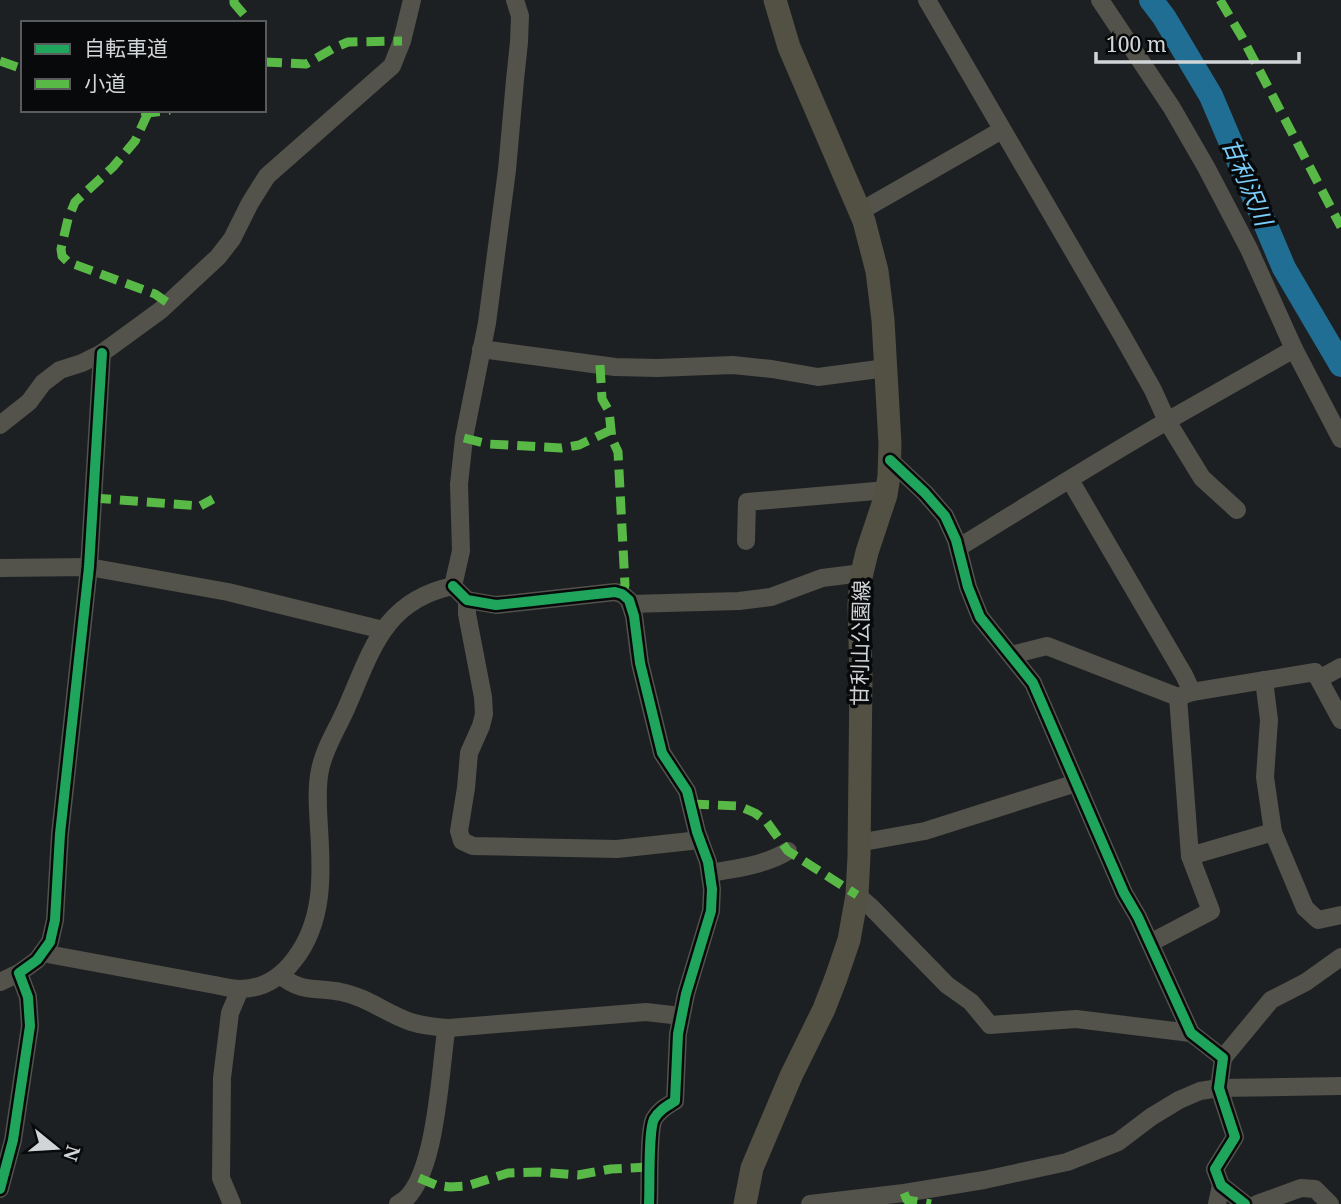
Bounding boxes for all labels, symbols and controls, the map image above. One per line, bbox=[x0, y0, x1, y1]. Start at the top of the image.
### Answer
legend bbox=[21, 21, 266, 112]
scale bar bbox=[1096, 21, 1299, 65]
text: 100 m bbox=[1106, 30, 1167, 58]
text: 自転車道 bbox=[84, 34, 168, 62]
text: 小道 bbox=[84, 69, 126, 97]
water label: 甘利沢川 bbox=[1215, 133, 1282, 233]
street label: 甘利山公園線 bbox=[845, 580, 875, 706]
north arrow bbox=[21, 1113, 91, 1183]
text: N bbox=[57, 1142, 87, 1164]

